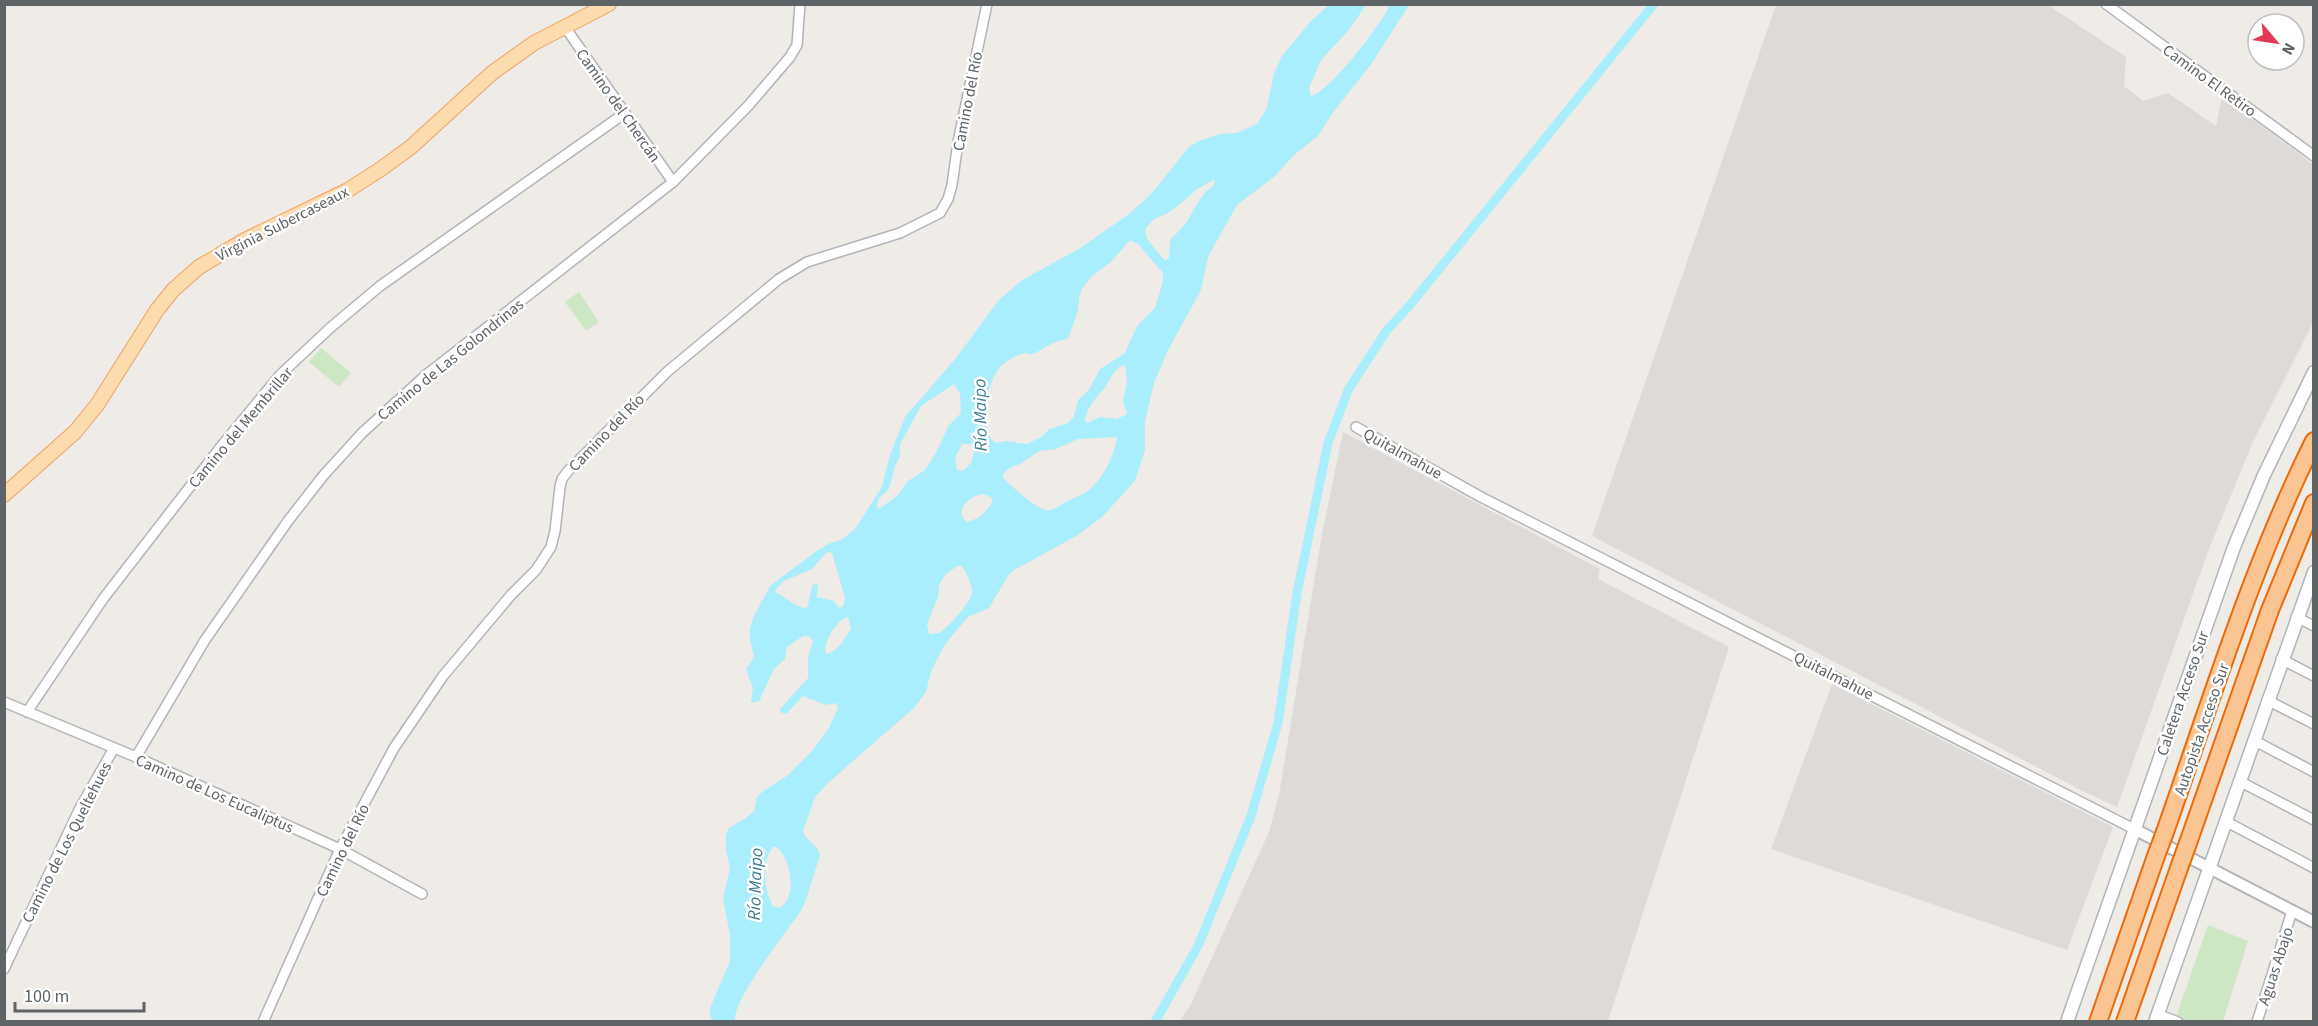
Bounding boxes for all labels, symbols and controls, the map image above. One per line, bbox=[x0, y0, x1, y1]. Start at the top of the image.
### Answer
north arrow bbox=[2246, 12, 2306, 72]
street label: Camino El Retiro bbox=[2158, 39, 2261, 122]
text: N bbox=[2276, 39, 2300, 59]
street label: Camino del Chercán bbox=[571, 44, 666, 167]
street label: Camino del Río bbox=[948, 50, 988, 153]
street label: Virginia Subercaseaux bbox=[212, 181, 353, 267]
street label: Camino de Las Golondrinas bbox=[373, 294, 529, 426]
street label: Camino del Membrillar bbox=[183, 362, 298, 493]
water label: Río Maipo bbox=[967, 378, 994, 452]
street label: Camino del Río bbox=[564, 389, 650, 477]
street label: Quitalmahue bbox=[1359, 423, 1446, 485]
street label: Caletera Acceso Sur bbox=[2151, 628, 2215, 759]
street label: Quitalmahue bbox=[1790, 646, 1877, 706]
street label: Autopista Acceso Sur bbox=[2169, 660, 2235, 798]
street label: Camino de Los Eucaliptus bbox=[132, 749, 297, 839]
street label: Camino de Los Queltehues bbox=[17, 758, 117, 927]
street label: Camino del Río bbox=[311, 800, 375, 901]
water label: Río Maipo bbox=[742, 847, 769, 921]
street label: Aguas Abajo bbox=[2253, 924, 2299, 1008]
scale bar bbox=[15, 975, 144, 1013]
text: 100 m bbox=[24, 984, 69, 1009]

